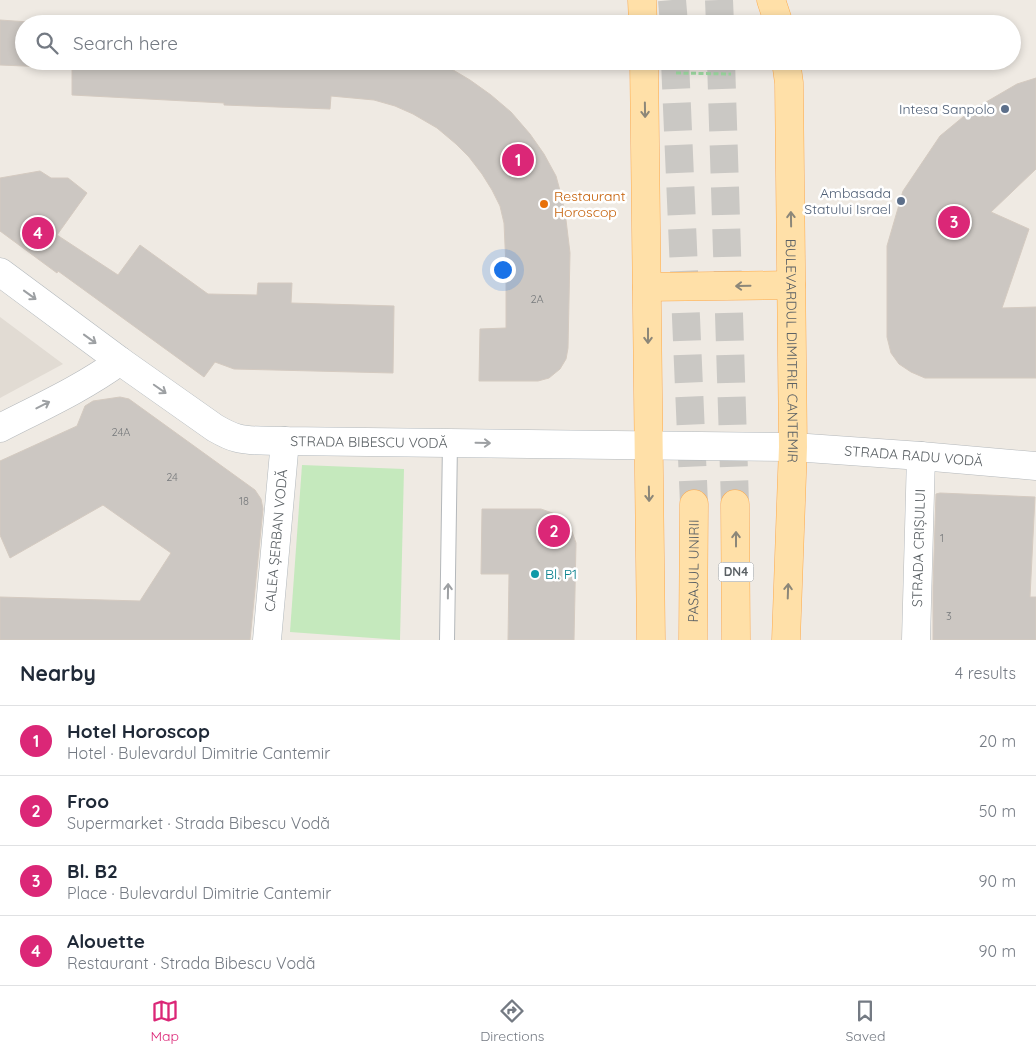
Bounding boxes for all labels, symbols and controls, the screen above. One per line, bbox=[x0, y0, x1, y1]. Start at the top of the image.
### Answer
search box bbox=[15, 15, 1021, 70]
icon: search bbox=[33, 29, 61, 57]
text: Search here bbox=[73, 31, 178, 55]
place label: Intesa Sanpolo bbox=[899, 100, 995, 118]
one-way arrow bbox=[640, 102, 650, 118]
marker: Intesa Sanpolo bbox=[999, 103, 1011, 115]
pin: 1 bbox=[502, 141, 534, 179]
place label: Ambasada Statului Israel bbox=[804, 184, 891, 218]
place label: Restaurant Horoscop bbox=[554, 187, 626, 221]
marker: Ambasada Statului Israel bbox=[895, 195, 907, 207]
marker: Restaurant Horoscop bbox=[538, 198, 550, 210]
pin: 3 bbox=[938, 203, 970, 241]
one-way arrow bbox=[786, 211, 796, 227]
pin: 4 bbox=[22, 214, 54, 252]
street label: BULEVARDUL DIMITRIE CANTEMIR bbox=[782, 239, 802, 463]
your location bbox=[490, 257, 516, 283]
one-way arrow bbox=[735, 281, 751, 291]
one-way arrow bbox=[23, 290, 37, 300]
house number: 2A bbox=[530, 292, 544, 306]
one-way arrow bbox=[643, 328, 653, 344]
one-way arrow bbox=[83, 334, 97, 344]
one-way arrow bbox=[153, 384, 167, 394]
one-way arrow bbox=[36, 400, 51, 410]
house number: 24A bbox=[112, 425, 130, 439]
street label: STRADA BIBESCU VODĂ bbox=[290, 432, 448, 452]
one-way arrow bbox=[474, 438, 490, 448]
street label: STRADA RADU VODĂ bbox=[844, 442, 984, 470]
street label: CALEA ȘERBAN VODĂ bbox=[261, 468, 291, 612]
house number: 24 bbox=[166, 470, 178, 484]
one-way arrow bbox=[644, 486, 654, 502]
street label: STRADA CRIȘULUI bbox=[908, 489, 929, 607]
house number: 18 bbox=[239, 494, 249, 508]
pin: 2 bbox=[538, 512, 570, 550]
street label: PASAJUL UNIRII bbox=[684, 519, 703, 623]
one-way arrow bbox=[731, 531, 740, 547]
house number: 1 bbox=[940, 531, 944, 545]
road number: DN4 bbox=[718, 562, 754, 582]
place label: Bl. P1 bbox=[545, 565, 577, 583]
marker: Bl. P1 bbox=[529, 568, 541, 580]
one-way arrow bbox=[443, 584, 453, 600]
one-way arrow bbox=[783, 584, 793, 600]
house number: 3 bbox=[946, 609, 952, 623]
text: Nearby bbox=[20, 660, 96, 686]
text: 4 results bbox=[955, 663, 1016, 683]
text: Hotel Horoscop bbox=[67, 719, 210, 743]
text: 1 bbox=[33, 731, 39, 751]
text: 20 m bbox=[979, 731, 1016, 751]
text: Hotel · Bulevardul Dimitrie Cantemir bbox=[67, 743, 330, 763]
text: Froo bbox=[67, 789, 109, 813]
text: 2 bbox=[31, 801, 41, 821]
text: 50 m bbox=[979, 801, 1016, 821]
text: Supermarket · Strada Bibescu Vodă bbox=[67, 813, 330, 833]
text: Bl. B2 bbox=[67, 859, 118, 883]
text: 3 bbox=[32, 871, 40, 891]
text: 90 m bbox=[979, 871, 1016, 891]
text: Place · Bulevardul Dimitrie Cantemir bbox=[67, 883, 331, 903]
text: Alouette bbox=[67, 929, 145, 953]
text: 4 bbox=[31, 941, 41, 961]
text: 90 m bbox=[979, 941, 1016, 961]
text: Restaurant · Strada Bibescu Vodă bbox=[67, 953, 315, 973]
tab: Map bbox=[151, 997, 179, 1045]
tab: Directions bbox=[480, 997, 544, 1045]
tab: Saved bbox=[845, 997, 885, 1045]

